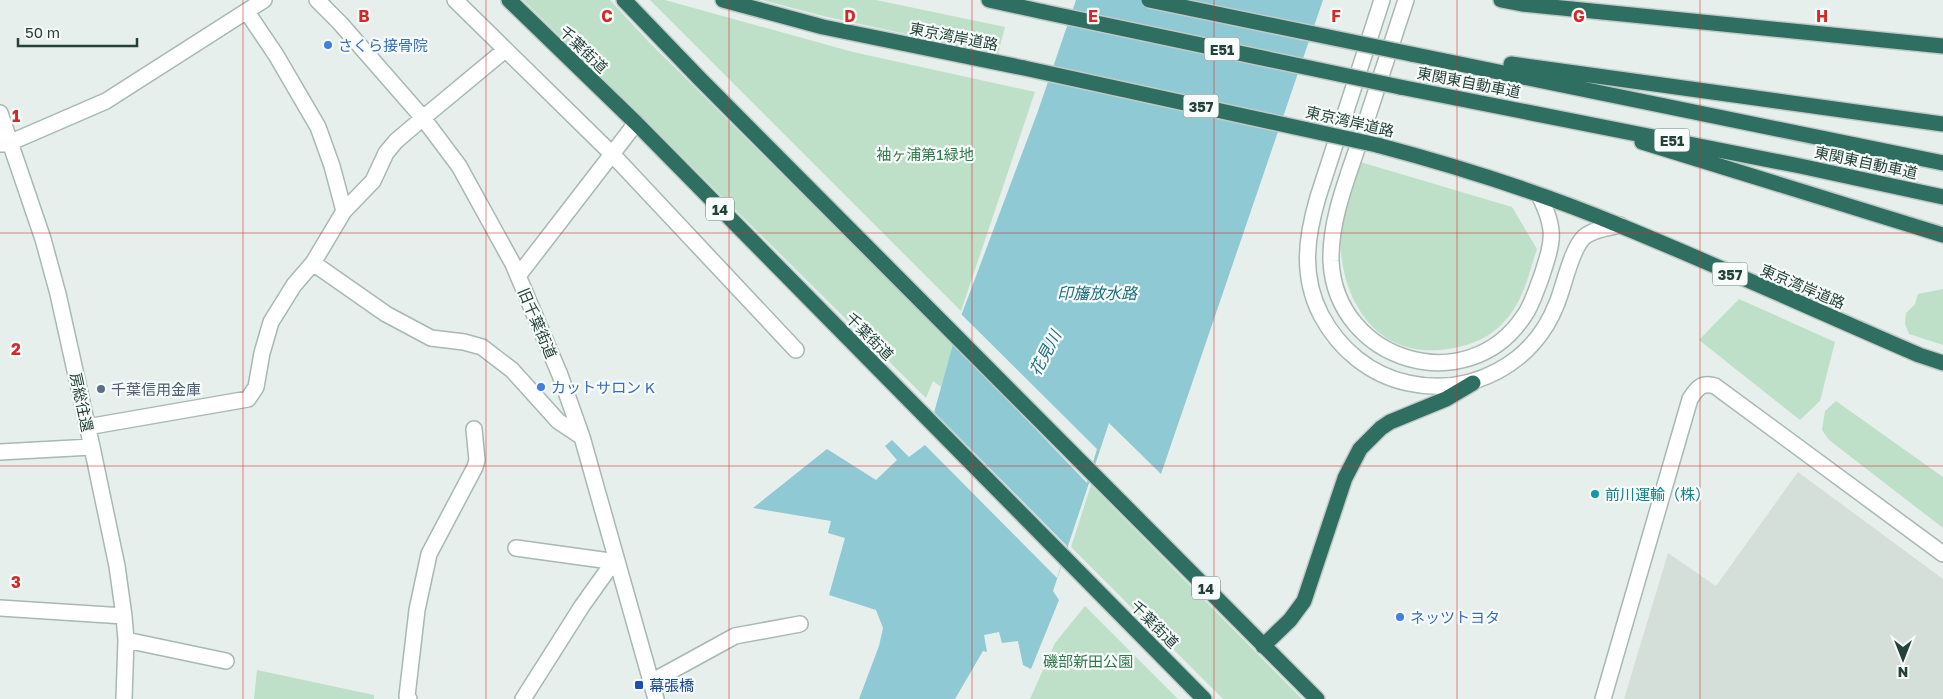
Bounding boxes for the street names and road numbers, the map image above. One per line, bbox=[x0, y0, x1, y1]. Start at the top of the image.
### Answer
street label: 東京湾岸道路 bbox=[908, 19, 1000, 53]
street label: 千葉街道 bbox=[556, 22, 612, 76]
road number: E51 bbox=[1204, 38, 1240, 61]
street label: 東関東自動車道 bbox=[1416, 63, 1522, 101]
road number: 357 bbox=[1184, 94, 1218, 118]
street label: 東京湾岸道路 bbox=[1304, 102, 1396, 140]
road number: E51 bbox=[1654, 128, 1690, 152]
street label: 東関東自動車道 bbox=[1813, 142, 1919, 182]
road number: 14 bbox=[706, 198, 734, 220]
street label: 東京湾岸道路 bbox=[1758, 260, 1848, 312]
road number: 357 bbox=[1712, 262, 1748, 286]
street label: 旧千葉街道 bbox=[515, 285, 561, 361]
street label: 千葉街道 bbox=[842, 308, 898, 364]
street label: 房総往還 bbox=[67, 371, 97, 433]
road number: 14 bbox=[1192, 576, 1220, 600]
street label: 千葉街道 bbox=[1127, 596, 1183, 652]

